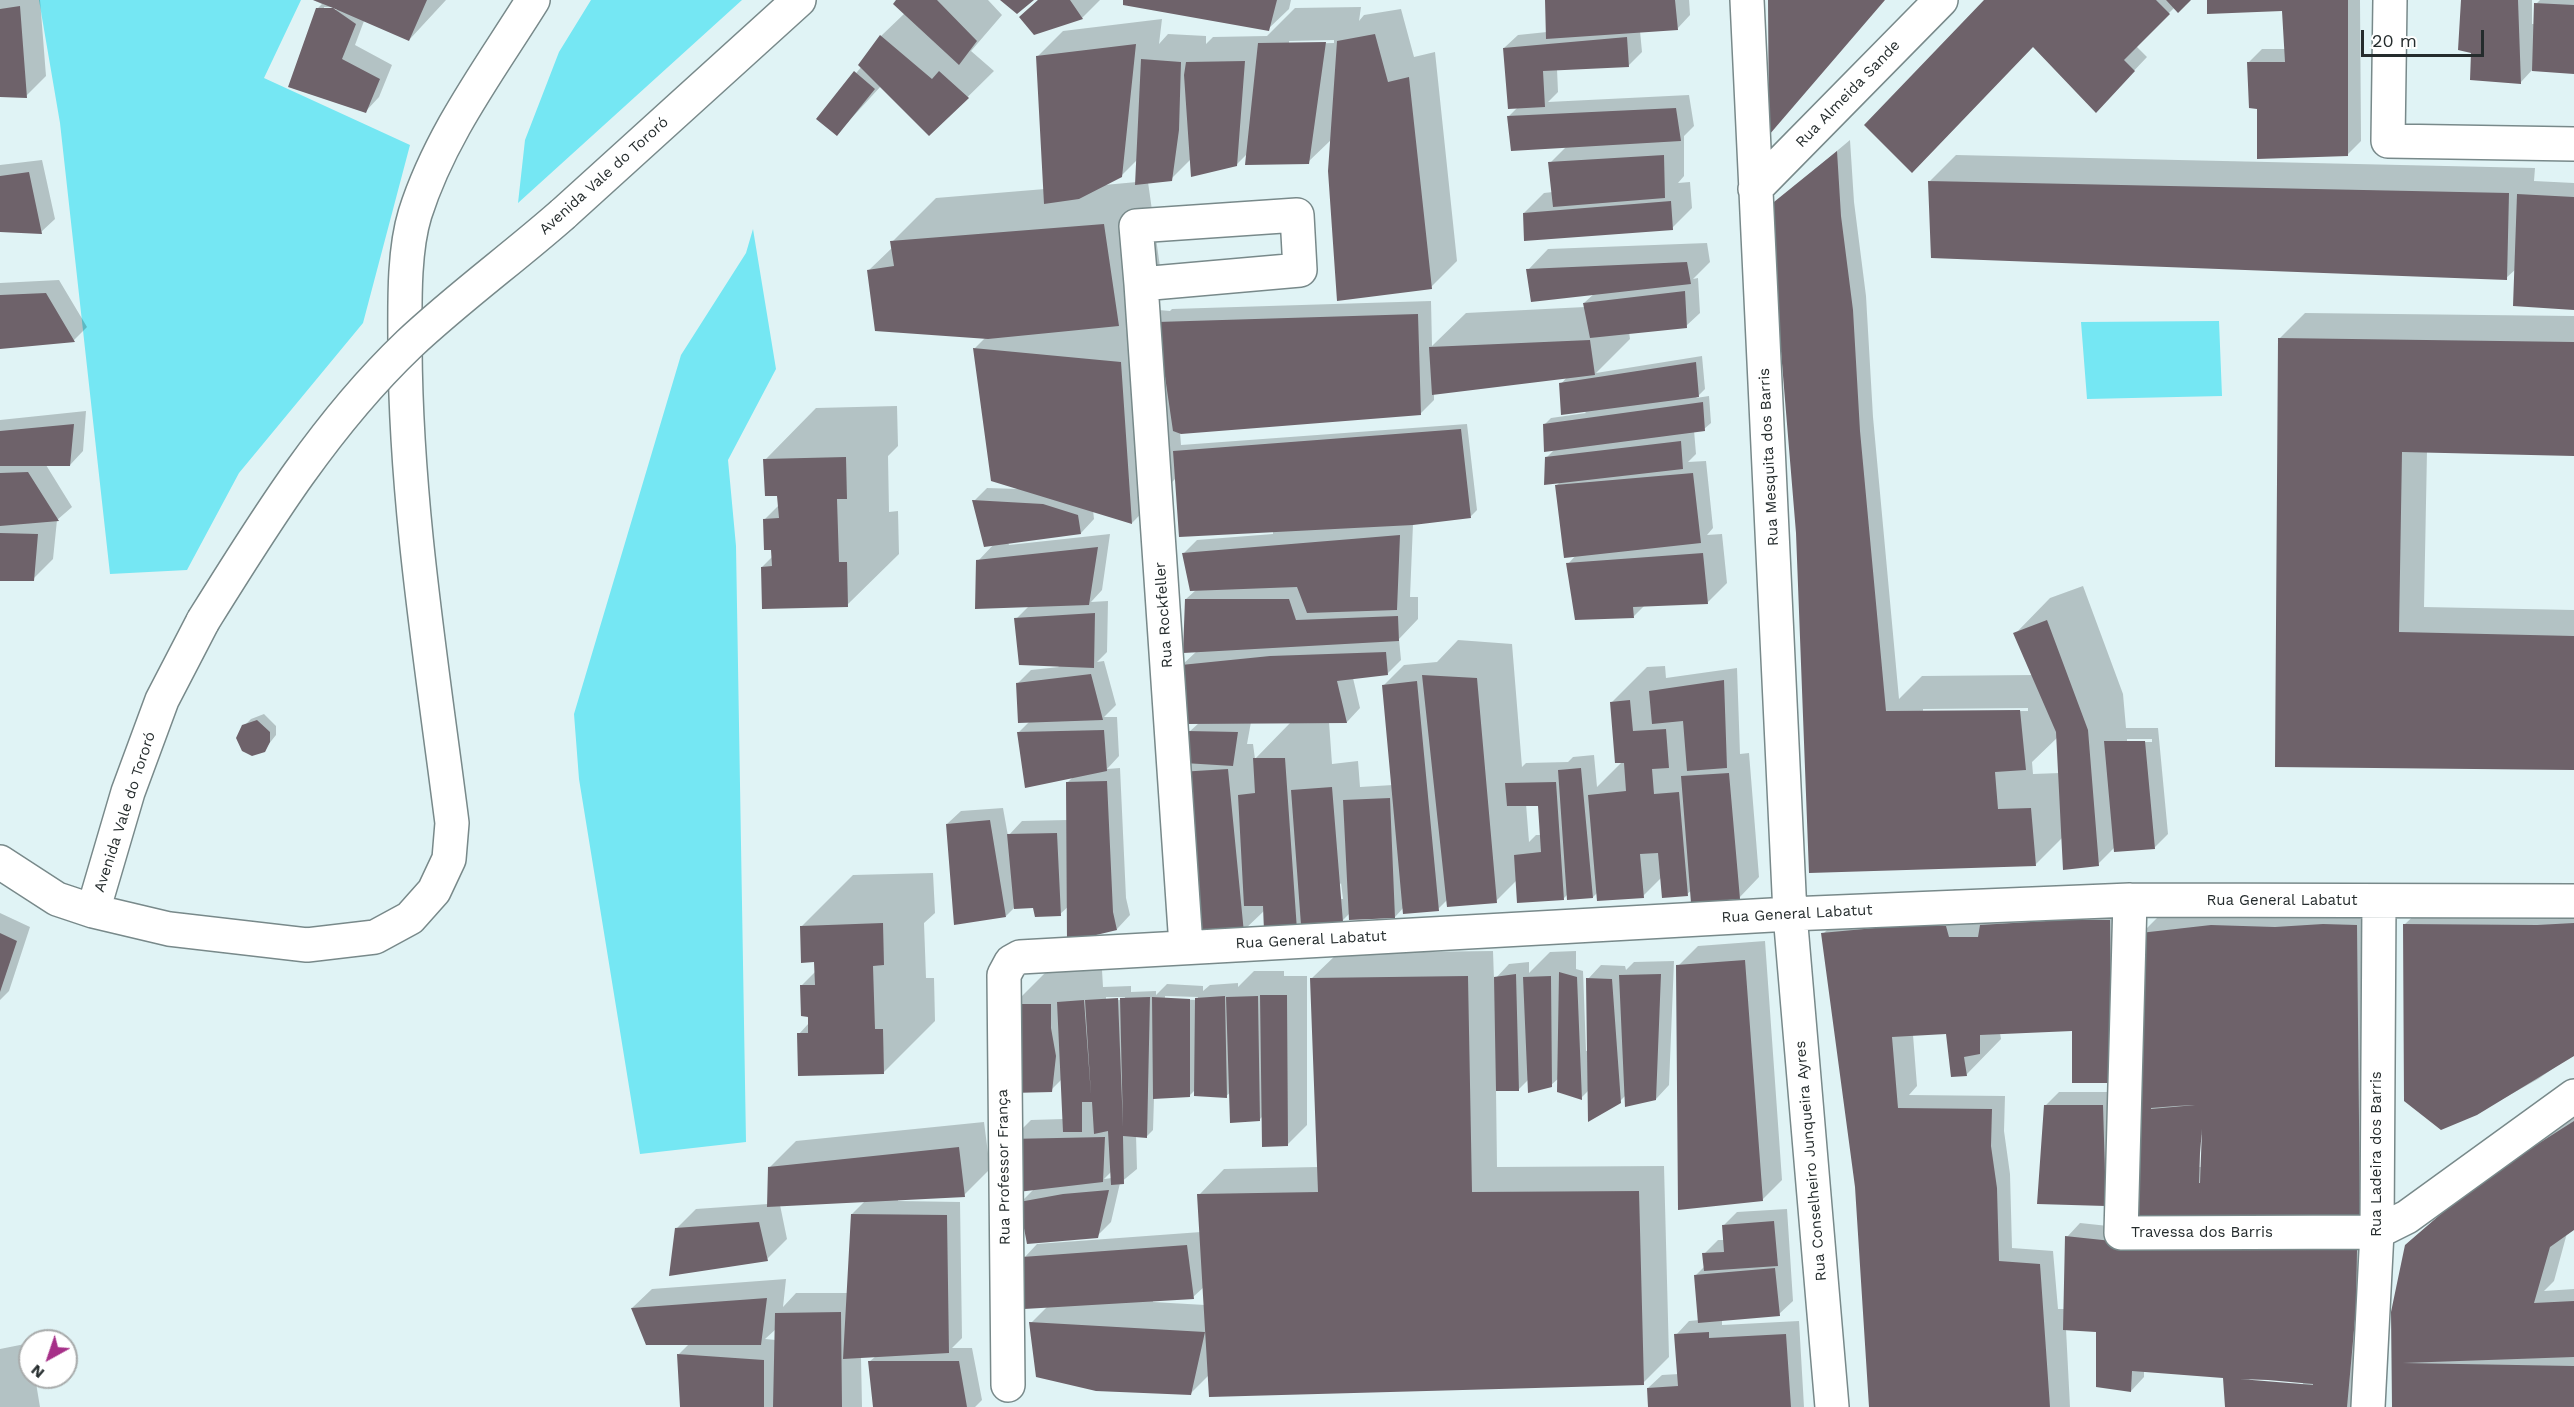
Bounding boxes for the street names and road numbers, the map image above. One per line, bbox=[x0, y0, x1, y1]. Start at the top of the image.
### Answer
street label: Rua Almeida Sande bbox=[1792, 37, 1904, 151]
street label: Avenida Vale do Tororó bbox=[536, 113, 672, 239]
street label: Rua Mesquita dos Barris bbox=[1755, 367, 1783, 547]
street label: Rua Rockfeller bbox=[1151, 561, 1177, 669]
street label: Avenida Vale do Tororó bbox=[91, 730, 159, 894]
street label: Rua General Labatut bbox=[2206, 892, 2358, 910]
street label: Rua General Labatut bbox=[1721, 901, 1873, 927]
street label: Rua General Labatut bbox=[1235, 927, 1387, 953]
street label: Rua Conselheiro Junqueira Ayres bbox=[1792, 1040, 1830, 1282]
street label: Rua Ladeira dos Barris bbox=[2368, 1071, 2386, 1237]
street label: Rua Professor França bbox=[994, 1089, 1014, 1245]
street label: Travessa dos Barris bbox=[2131, 1224, 2273, 1242]

